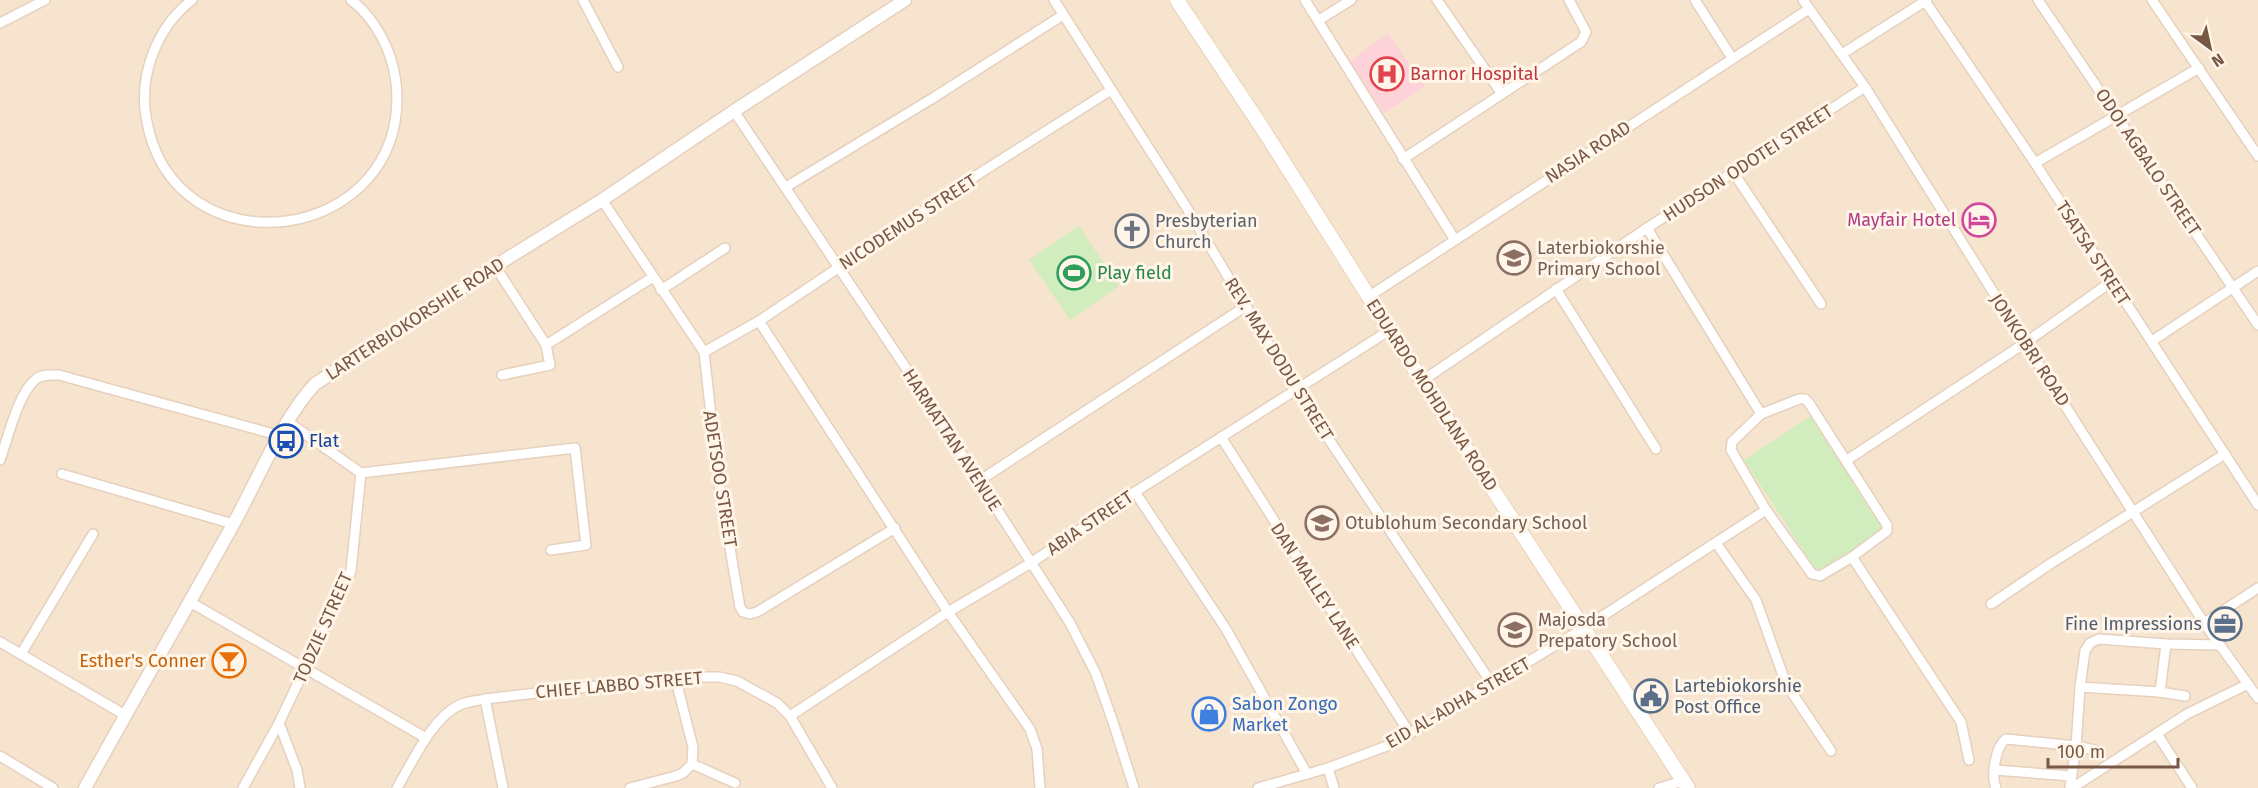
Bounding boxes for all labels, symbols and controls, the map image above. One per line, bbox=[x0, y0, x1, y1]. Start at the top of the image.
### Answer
north arrow bbox=[2180, 18, 2240, 78]
text: N bbox=[2208, 49, 2228, 71]
hospital icon: Barnor Hospital bbox=[1369, 56, 1405, 92]
place label: Barnor Hospital bbox=[1410, 63, 1539, 85]
street label: ODOI AGBALO STREET bbox=[2091, 84, 2206, 240]
street label: HUDSON ODOTEI STREET bbox=[1659, 99, 1838, 226]
street label: NASIA ROAD bbox=[1541, 116, 1635, 188]
street label: NICODEMUS STREET bbox=[835, 169, 981, 275]
street label: TSATSA STREET bbox=[2051, 197, 2135, 310]
hotel icon: Mayfair Hotel bbox=[1961, 202, 1997, 238]
place label: Mayfair Hotel bbox=[1847, 209, 1956, 231]
place label: Presbyterian Church bbox=[1155, 210, 1258, 253]
church icon: Presbyterian Church bbox=[1114, 213, 1150, 249]
place label: Laterbiokorshie Primary School bbox=[1537, 237, 1665, 280]
school or university icon: Laterbiokorshie Primary School bbox=[1496, 240, 1532, 276]
street label: LARTERBIOKORSHIE ROAD bbox=[322, 253, 508, 385]
sports icon: Play field bbox=[1056, 255, 1092, 291]
place label: Play field bbox=[1097, 262, 1172, 284]
street label: REV. MAX DODU STREET bbox=[1220, 273, 1339, 445]
street label: JONKOBRI ROAD bbox=[1985, 290, 2075, 410]
street label: EDUARDO MOHDLANA ROAD bbox=[1362, 295, 1502, 495]
street label: HARMATTAN AVENUE bbox=[898, 365, 1006, 515]
street label: ADETSOO STREET bbox=[698, 409, 742, 550]
bus stop icon: Flat bbox=[268, 423, 304, 459]
place label: Flat bbox=[309, 430, 340, 452]
street label: ABIA STREET bbox=[1042, 486, 1138, 560]
school or university icon: Otublohum Secondary School bbox=[1304, 505, 1340, 541]
place label: Otublohum Secondary School bbox=[1345, 512, 1587, 534]
street label: DAN MALLEY LANE bbox=[1266, 519, 1364, 653]
street label: TODZIE STREET bbox=[289, 568, 358, 687]
office icon: Fine Impressions bbox=[2207, 606, 2243, 642]
place label: Majosda Prepatory School bbox=[1538, 609, 1677, 652]
school or university icon: Majosda Prepatory School bbox=[1497, 612, 1533, 648]
place label: Fine Impressions bbox=[2065, 613, 2202, 635]
bar icon: Esther's Conner bbox=[211, 643, 247, 679]
place label: Esther's Conner bbox=[79, 650, 206, 672]
street label: EID AL-ADHA STREET bbox=[1382, 652, 1535, 753]
street label: CHIEF LABBO STREET bbox=[535, 667, 704, 703]
place label: Lartebiokorshie Post Office bbox=[1674, 675, 1802, 718]
public building icon: Lartebiokorshie Post Office bbox=[1633, 678, 1669, 714]
place label: Sabon Zongo Market bbox=[1232, 693, 1338, 736]
shop icon: Sabon Zongo Market bbox=[1191, 696, 1227, 732]
scale bar bbox=[2048, 731, 2178, 769]
text: 100 m bbox=[2057, 741, 2105, 763]

